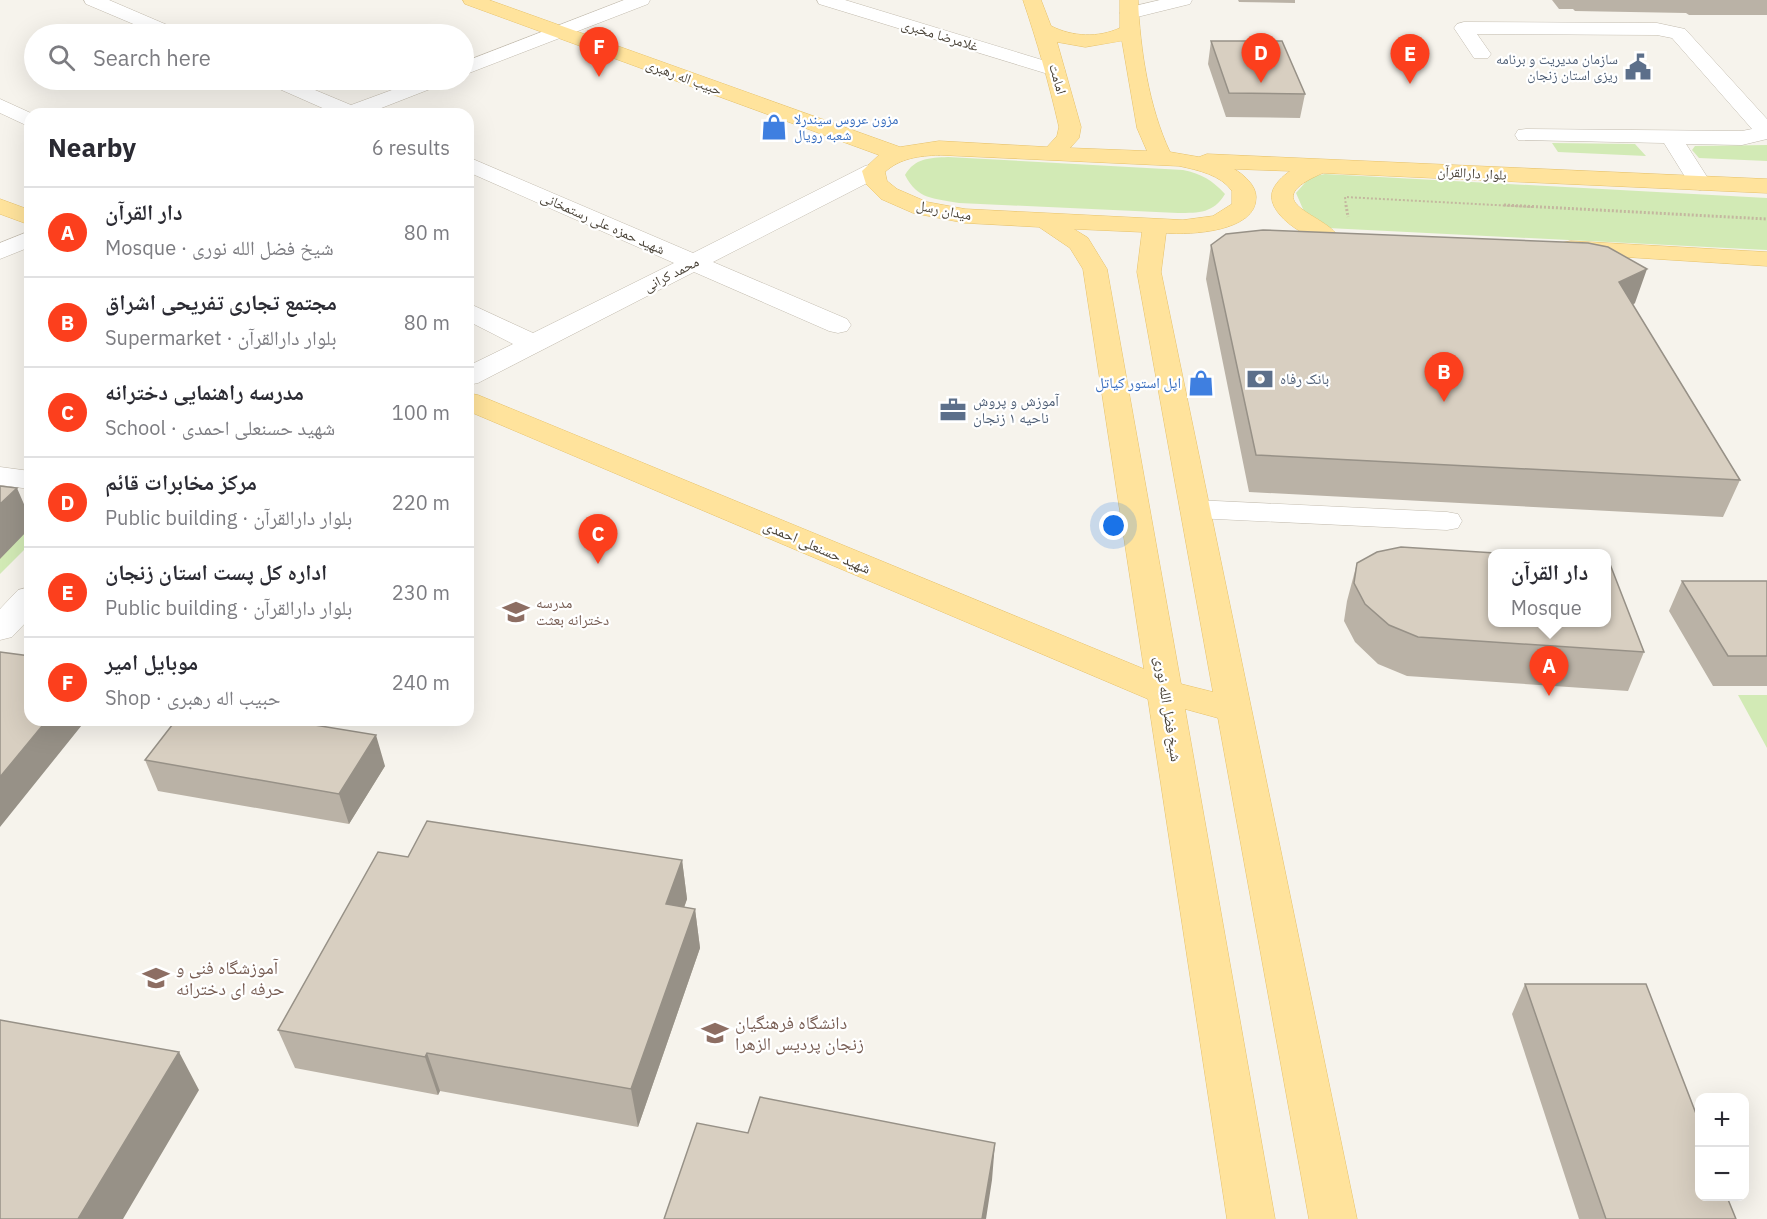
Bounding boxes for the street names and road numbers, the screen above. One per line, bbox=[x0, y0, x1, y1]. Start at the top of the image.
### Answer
street label: غلامرضا مخبری bbox=[899, 15, 981, 55]
street label: حبیب اله رهبری bbox=[644, 55, 725, 99]
street label: امامت bbox=[1045, 62, 1071, 96]
street label: بلوار دارالقرآن bbox=[1437, 162, 1507, 184]
street label: شهید حمزه علی رستمخانی bbox=[538, 188, 668, 258]
street label: میدان رسل bbox=[915, 196, 973, 224]
street label: محمد کرانی bbox=[640, 252, 702, 296]
street label: شهید حسنعلی احمدی bbox=[760, 515, 874, 579]
street label: شیخ فضل الله نوری bbox=[1150, 655, 1186, 763]

